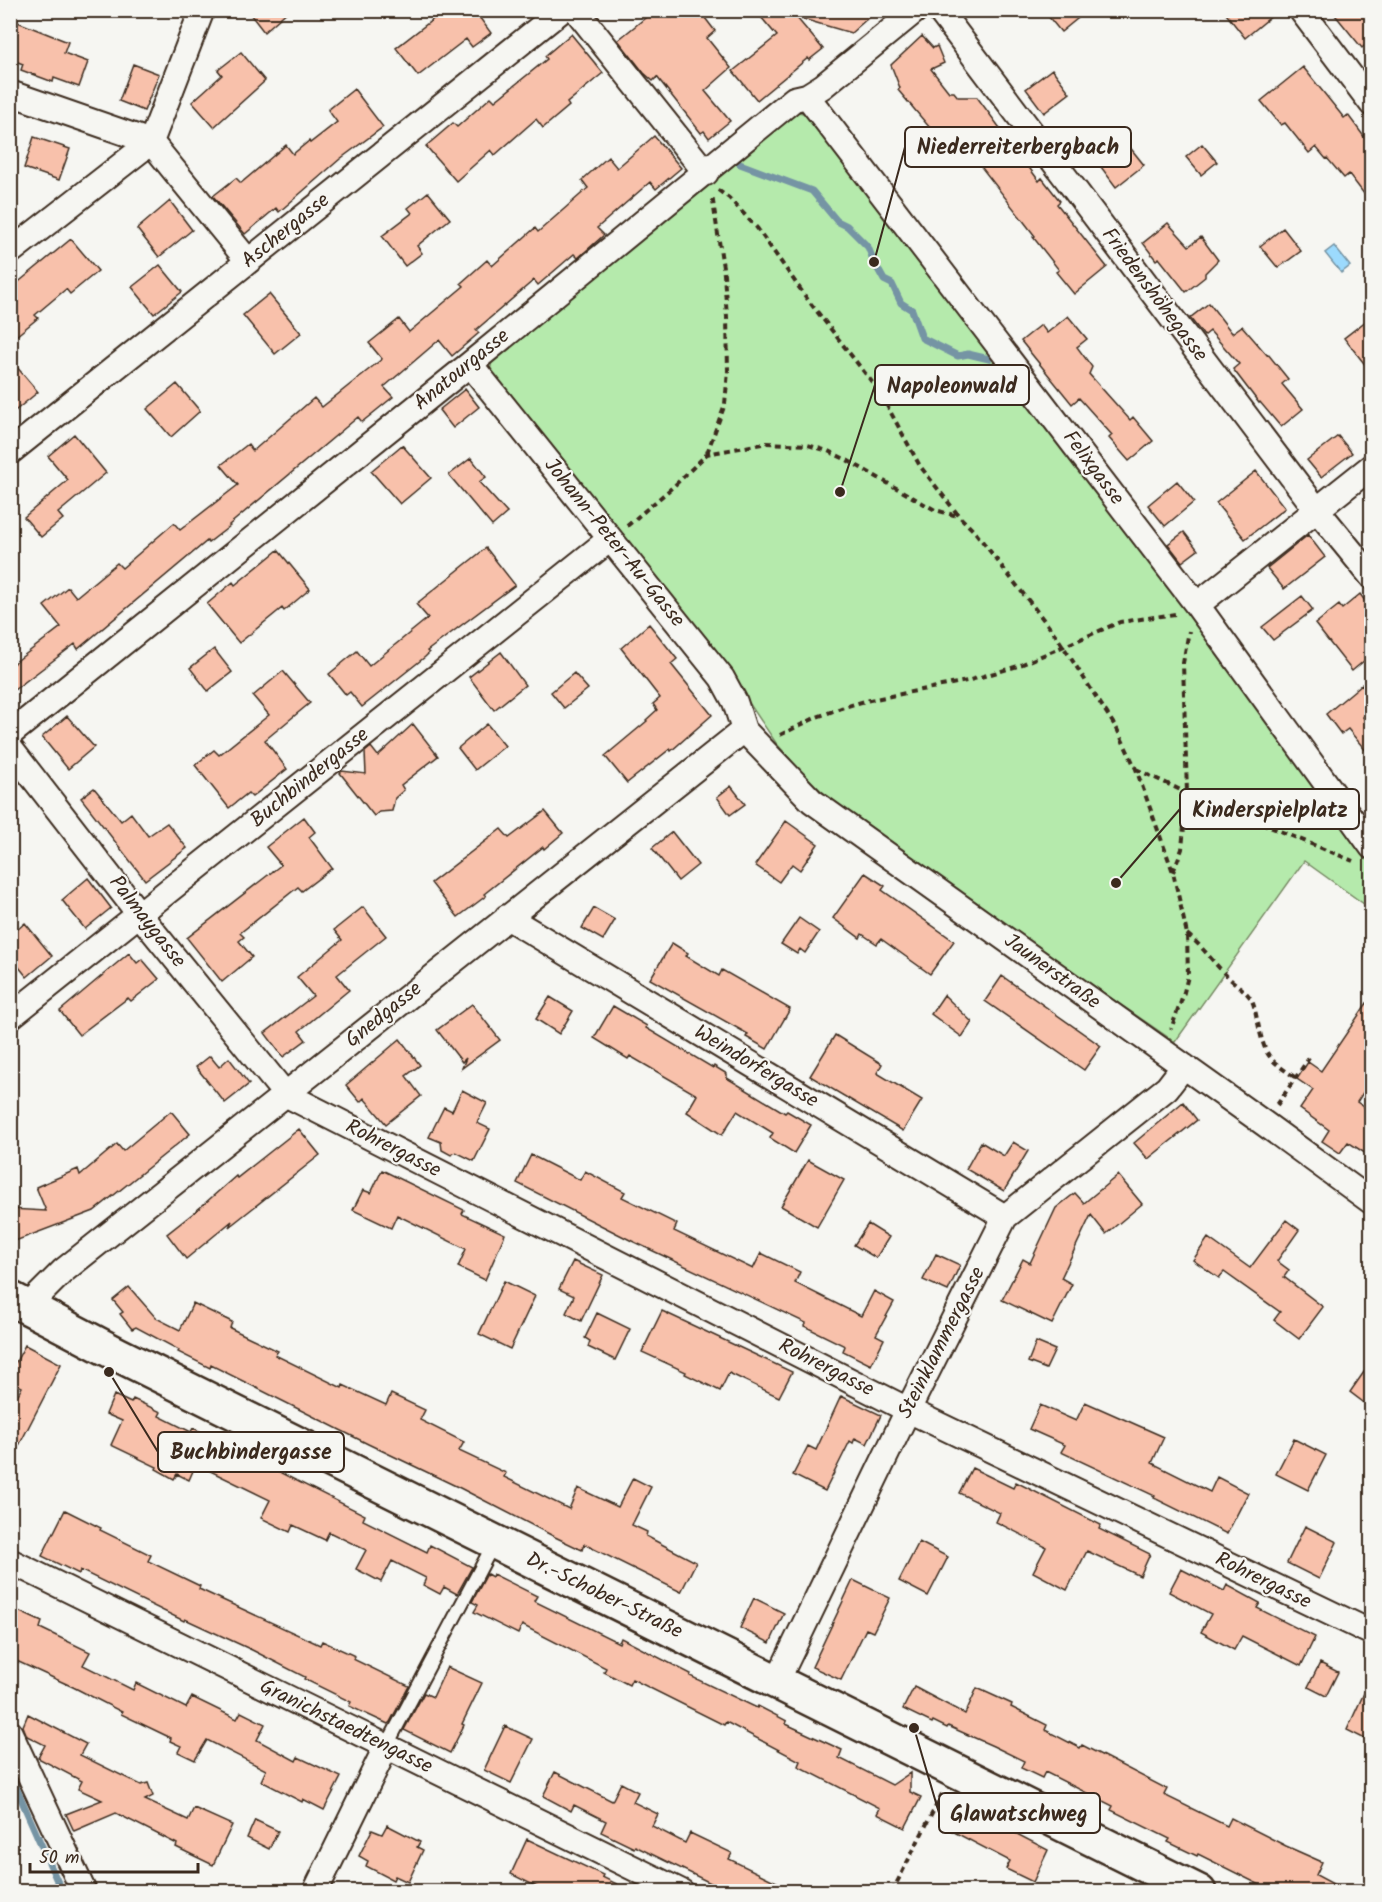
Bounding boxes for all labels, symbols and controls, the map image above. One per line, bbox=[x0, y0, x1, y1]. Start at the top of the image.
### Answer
callout: Niederreiterbergbach bbox=[905, 127, 1131, 167]
text: Niederreiterbergbach bbox=[917, 131, 1119, 166]
street label: Aschergasse bbox=[234, 185, 338, 277]
street label: Friedenshöhegasse bbox=[1092, 221, 1216, 370]
street label: Anatourgasse bbox=[407, 320, 518, 419]
callout: Napoleonwald bbox=[875, 365, 1029, 405]
text: Napoleonwald bbox=[887, 370, 1018, 405]
street label: Felixgasse bbox=[1054, 423, 1133, 513]
street label: Johann-Peter-Au-Gasse bbox=[535, 451, 693, 635]
street label: Buchbindergasse bbox=[243, 719, 377, 837]
callout: Kinderspielplatz bbox=[1180, 789, 1359, 829]
text: Kinderspielplatz bbox=[1192, 794, 1348, 829]
street label: Palmaygasse bbox=[100, 869, 194, 976]
street label: Jaunerstraße bbox=[997, 925, 1108, 1019]
street label: Gnedgasse bbox=[338, 973, 430, 1056]
street label: Weindorfergasse bbox=[687, 1017, 825, 1118]
street label: Rohrergasse bbox=[339, 1111, 447, 1187]
street label: Steinklammergasse bbox=[889, 1261, 995, 1425]
street label: Rohrergasse bbox=[772, 1330, 880, 1406]
callout: Buchbindergasse bbox=[158, 1432, 344, 1472]
text: Buchbindergasse bbox=[170, 1436, 332, 1471]
street label: Rohrergasse bbox=[1209, 1543, 1317, 1619]
street label: Dr.-Schober-Straße bbox=[520, 1544, 689, 1649]
street label: Granichstaedtengasse bbox=[254, 1671, 439, 1784]
callout: Glawatschweg bbox=[939, 1793, 1100, 1833]
text: Glawatschweg bbox=[950, 1798, 1088, 1833]
scale bar bbox=[30, 1836, 198, 1874]
text: 50 m bbox=[39, 1844, 79, 1873]

